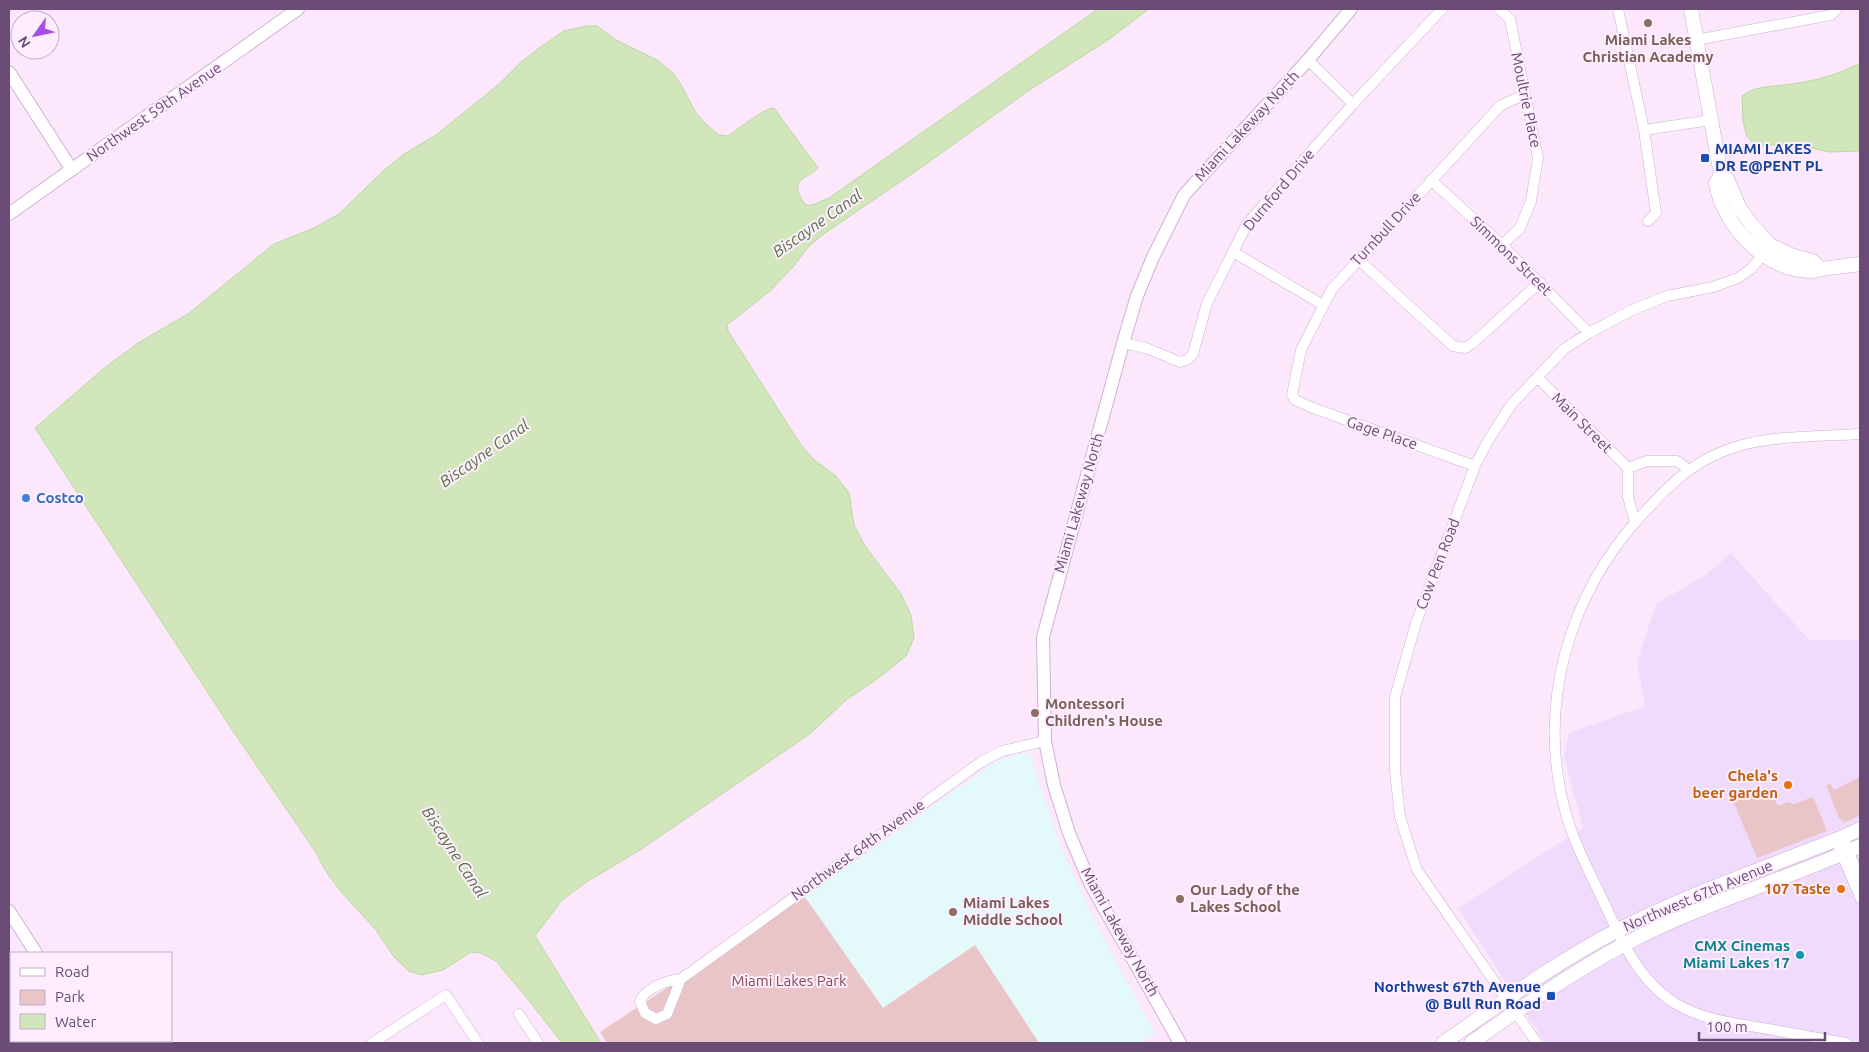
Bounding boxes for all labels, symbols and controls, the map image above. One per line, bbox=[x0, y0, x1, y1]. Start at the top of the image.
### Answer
north arrow bbox=[10, 10, 60, 60]
marker: Miami Lakes Christian Academy bbox=[1642, 17, 1654, 29]
place label: Miami Lakes Christian Academy bbox=[1582, 31, 1714, 65]
text: N bbox=[15, 33, 34, 51]
street label: Moultrie Place bbox=[1508, 51, 1545, 149]
street label: Northwest 59th Avenue bbox=[83, 59, 224, 165]
street label: Miami Lakeway North bbox=[1191, 67, 1302, 184]
place label: MIAMI LAKES DR E@PENT PL bbox=[1715, 140, 1823, 174]
street label: Durnford Drive bbox=[1240, 145, 1318, 234]
marker: MIAMI LAKES DR E@PENT PL bbox=[1699, 152, 1711, 164]
water label: Biscayne Canal bbox=[769, 185, 866, 261]
street label: Turnbull Drive bbox=[1347, 188, 1424, 269]
street label: Simmons Street bbox=[1467, 213, 1556, 299]
street label: Main Street bbox=[1549, 389, 1616, 456]
street label: Gage Place bbox=[1344, 412, 1420, 453]
water label: Biscayne Canal bbox=[436, 415, 533, 491]
street label: Miami Lakeway North bbox=[1050, 431, 1107, 575]
place label: Costco bbox=[36, 489, 84, 506]
marker: Costco bbox=[20, 492, 32, 504]
street label: Cow Pen Road bbox=[1412, 516, 1463, 612]
place label: Montessori Children's House bbox=[1045, 695, 1163, 729]
marker: Montessori Children's House bbox=[1029, 707, 1041, 719]
place label: Chela's beer garden bbox=[1693, 767, 1778, 801]
marker: Chela's beer garden bbox=[1782, 779, 1794, 791]
street label: Northwest 64th Avenue bbox=[788, 795, 928, 904]
water label: Biscayne Canal bbox=[419, 803, 491, 901]
street label: Northwest 67th Avenue bbox=[1621, 856, 1775, 935]
street label: Miami Lakeway North bbox=[1078, 864, 1163, 999]
place label: 107 Taste bbox=[1764, 880, 1831, 897]
place label: Our Lady of the Lakes School bbox=[1190, 881, 1300, 915]
marker: 107 Taste bbox=[1835, 883, 1847, 895]
marker: Our Lady of the Lakes School bbox=[1174, 893, 1186, 905]
place label: Miami Lakes Middle School bbox=[963, 894, 1063, 928]
marker: Miami Lakes Middle School bbox=[947, 906, 959, 918]
place label: CMX Cinemas Miami Lakes 17 bbox=[1683, 937, 1790, 971]
marker: CMX Cinemas Miami Lakes 17 bbox=[1794, 949, 1806, 961]
legend bbox=[10, 952, 172, 1042]
text: Road bbox=[55, 963, 90, 980]
park label: Miami Lakes Park bbox=[731, 972, 847, 989]
place label: Northwest 67th Avenue @ Bull Run Road bbox=[1374, 978, 1541, 1012]
text: Park bbox=[55, 988, 85, 1005]
marker: Northwest 67th Avenue @ Bull Run Road bbox=[1545, 990, 1557, 1002]
scale bar bbox=[1699, 1010, 1825, 1042]
text: Water bbox=[55, 1013, 96, 1030]
text: 100 m bbox=[1706, 1018, 1748, 1035]

